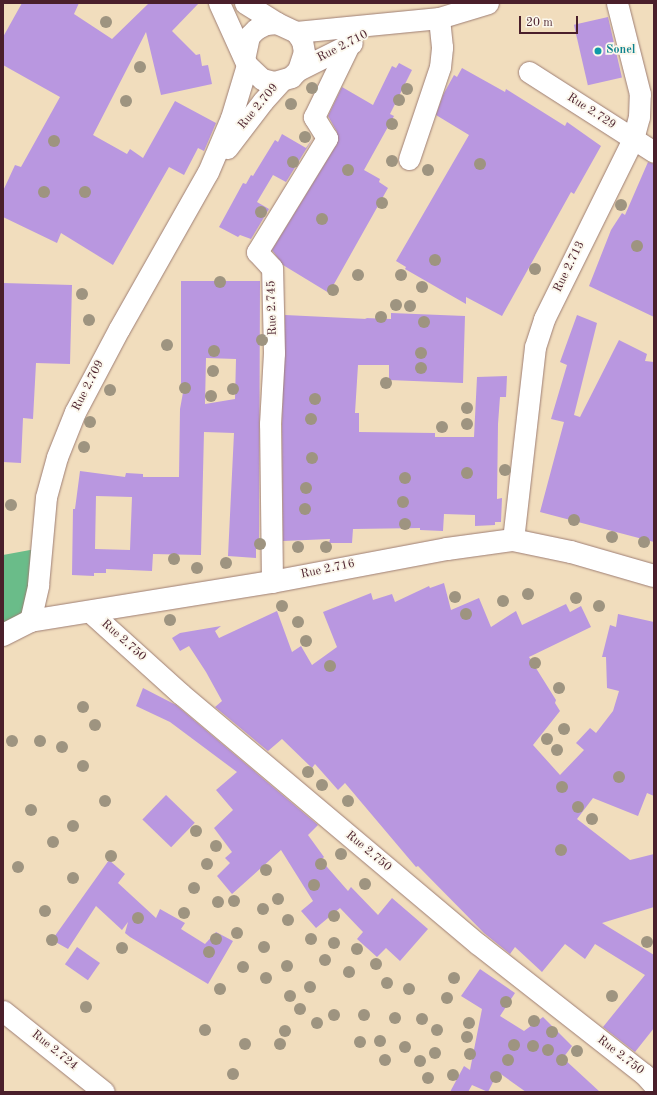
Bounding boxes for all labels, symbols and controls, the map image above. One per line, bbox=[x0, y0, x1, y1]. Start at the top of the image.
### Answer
scale bar bbox=[521, 8, 580, 34]
text: 20 m bbox=[526, 17, 553, 29]
street label: Rue 2.710 bbox=[315, 28, 371, 66]
place label: Sonel bbox=[606, 44, 636, 58]
marker: Sonel bbox=[593, 46, 603, 56]
street label: Rue 2.709 bbox=[236, 81, 282, 133]
street label: Rue 2.729 bbox=[564, 91, 618, 133]
street label: Rue 2.713 bbox=[551, 239, 589, 295]
street label: Rue 2.745 bbox=[265, 280, 281, 336]
street label: Rue 2.709 bbox=[70, 358, 108, 414]
street label: Rue 2.716 bbox=[300, 557, 356, 583]
street label: Rue 2.750 bbox=[98, 617, 148, 665]
street label: Rue 2.750 bbox=[342, 829, 394, 875]
street label: Rue 2.724 bbox=[28, 1028, 80, 1074]
street label: Rue 2.750 bbox=[594, 1033, 646, 1079]

